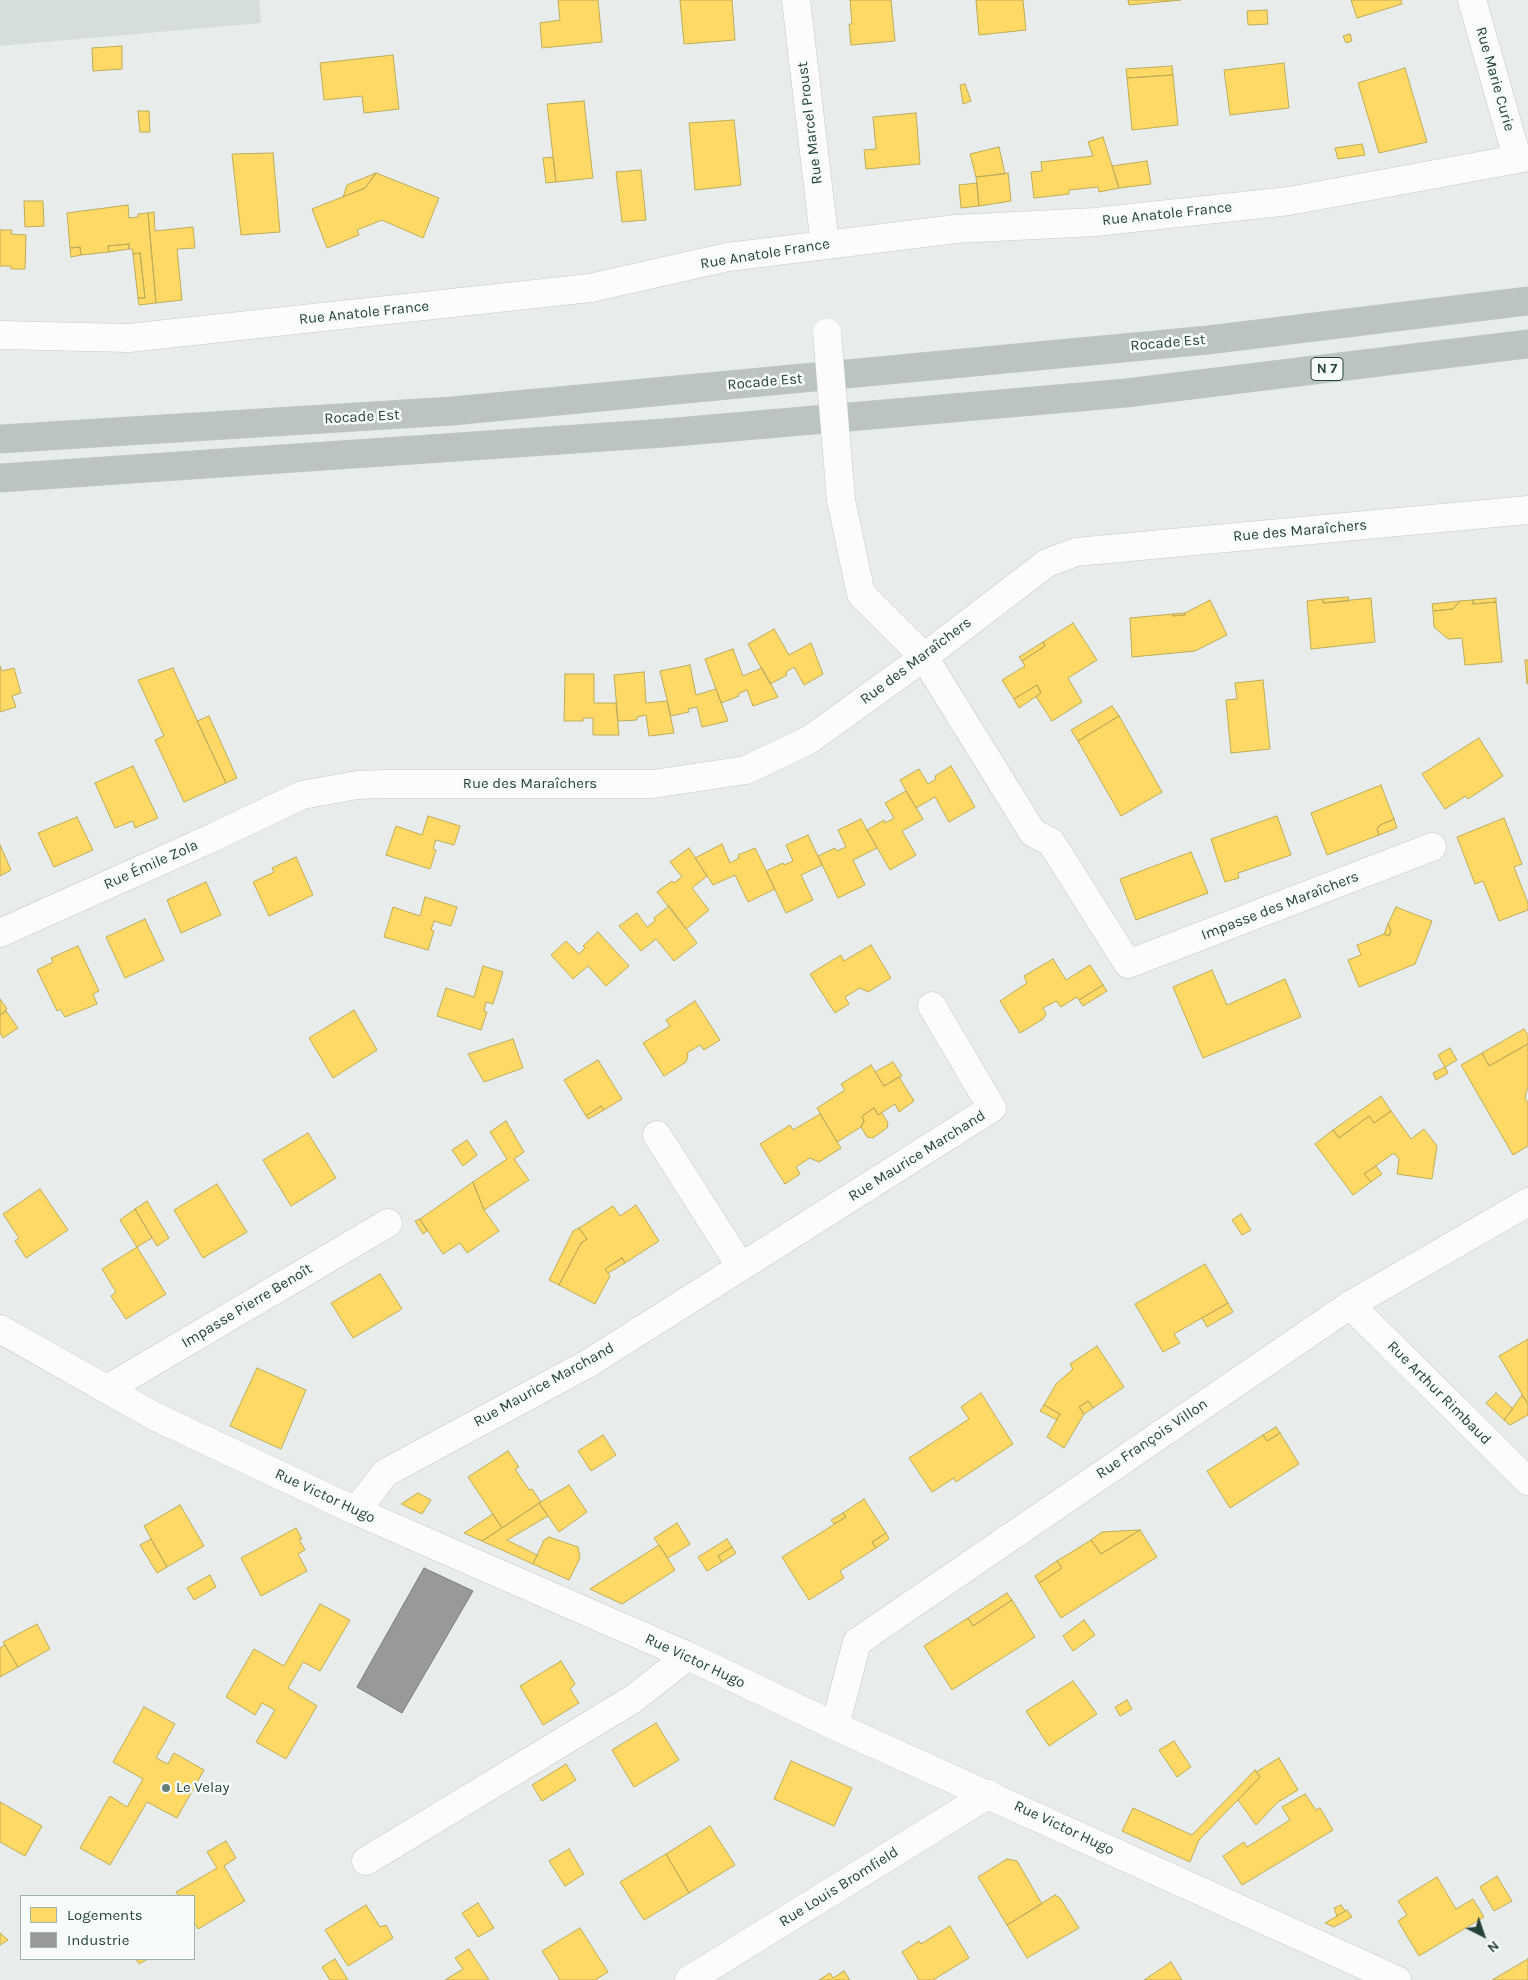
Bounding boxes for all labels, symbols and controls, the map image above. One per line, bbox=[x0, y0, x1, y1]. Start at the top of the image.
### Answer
street label: Rue Marie Curie bbox=[1472, 25, 1518, 133]
street label: Rue Marcel Proust bbox=[794, 61, 826, 185]
street label: Rue Anatole France bbox=[1101, 198, 1233, 230]
street label: Rue Anatole France bbox=[699, 235, 831, 273]
street label: Rue Anatole France bbox=[298, 297, 430, 329]
street label: Rocade Est bbox=[1130, 331, 1206, 355]
road number: N 7 bbox=[1311, 358, 1343, 380]
street label: Rocade Est bbox=[727, 370, 803, 394]
street label: Rocade Est bbox=[324, 406, 400, 428]
street label: Rue des Maraîchers bbox=[1232, 516, 1368, 546]
street label: Rue des Maraîchers bbox=[857, 613, 975, 709]
street label: Rue des Maraîchers bbox=[463, 775, 597, 793]
street label: Rue Émile Zola bbox=[101, 836, 201, 894]
street label: Impasse des Maraîchers bbox=[1199, 868, 1361, 944]
street label: Rue Maurice Marchand bbox=[845, 1107, 989, 1205]
street label: Impasse Pierre Benoît bbox=[178, 1260, 316, 1352]
street label: Rue Arthur Rimbaud bbox=[1383, 1337, 1495, 1449]
street label: Rue Maurice Marchand bbox=[471, 1339, 617, 1431]
street label: Rue François Villon bbox=[1093, 1395, 1211, 1483]
street label: Rue Victor Hugo bbox=[272, 1465, 378, 1527]
street label: Rue Victor Hugo bbox=[642, 1630, 748, 1692]
place label: Le Velay bbox=[176, 1779, 229, 1797]
marker: Le Velay bbox=[160, 1782, 172, 1794]
street label: Rue Victor Hugo bbox=[1011, 1797, 1117, 1859]
street label: Rue Louis Bromfield bbox=[776, 1843, 902, 1931]
legend bbox=[20, 1895, 195, 1960]
text: Logements bbox=[67, 1906, 143, 1924]
north arrow bbox=[1458, 1910, 1508, 1960]
text: Industrie bbox=[67, 1931, 129, 1949]
text: N bbox=[1484, 1937, 1503, 1956]

